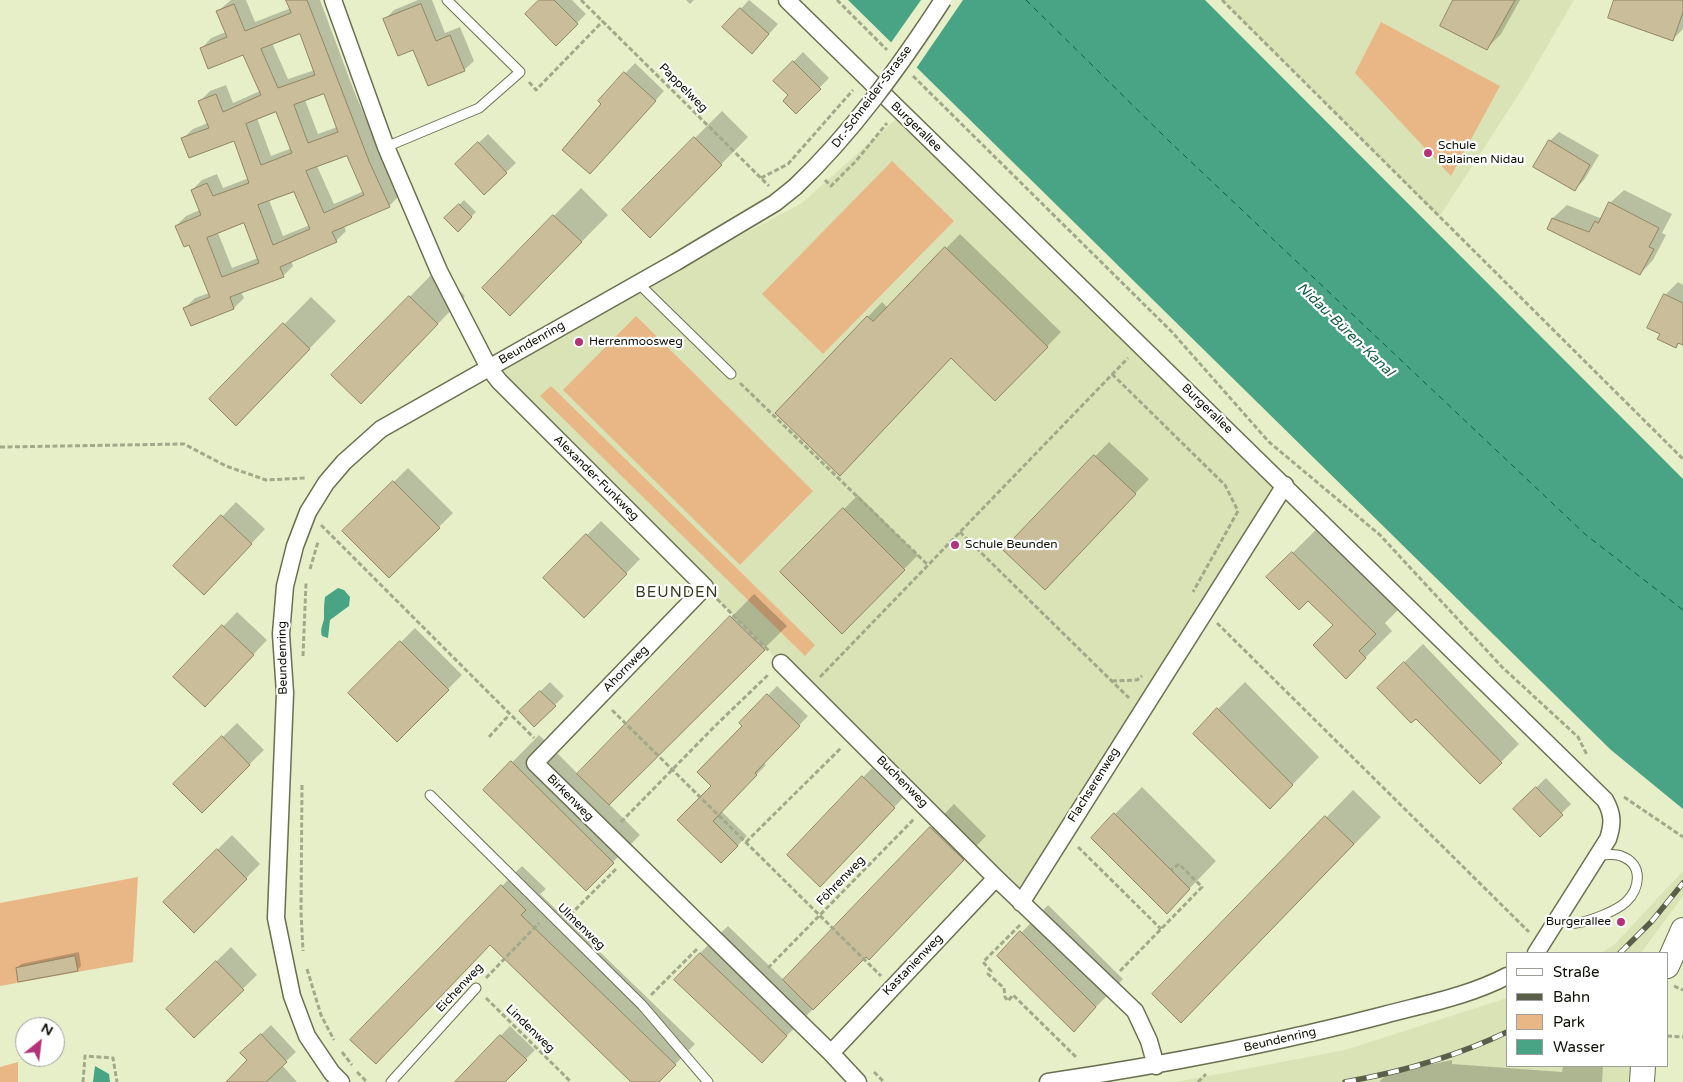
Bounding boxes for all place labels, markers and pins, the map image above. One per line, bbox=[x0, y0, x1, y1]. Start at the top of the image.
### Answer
place label: Schule Balainen Nidau bbox=[1438, 139, 1524, 167]
marker: Schule Balainen Nidau bbox=[1422, 147, 1434, 159]
place label: Herrenmoosweg bbox=[589, 335, 683, 349]
marker: Herrenmoosweg bbox=[573, 336, 585, 348]
place label: Schule Beunden bbox=[965, 538, 1058, 552]
marker: Schule Beunden bbox=[949, 539, 961, 551]
place label: Burgerallee bbox=[1546, 915, 1611, 929]
marker: Burgerallee bbox=[1615, 916, 1627, 928]

